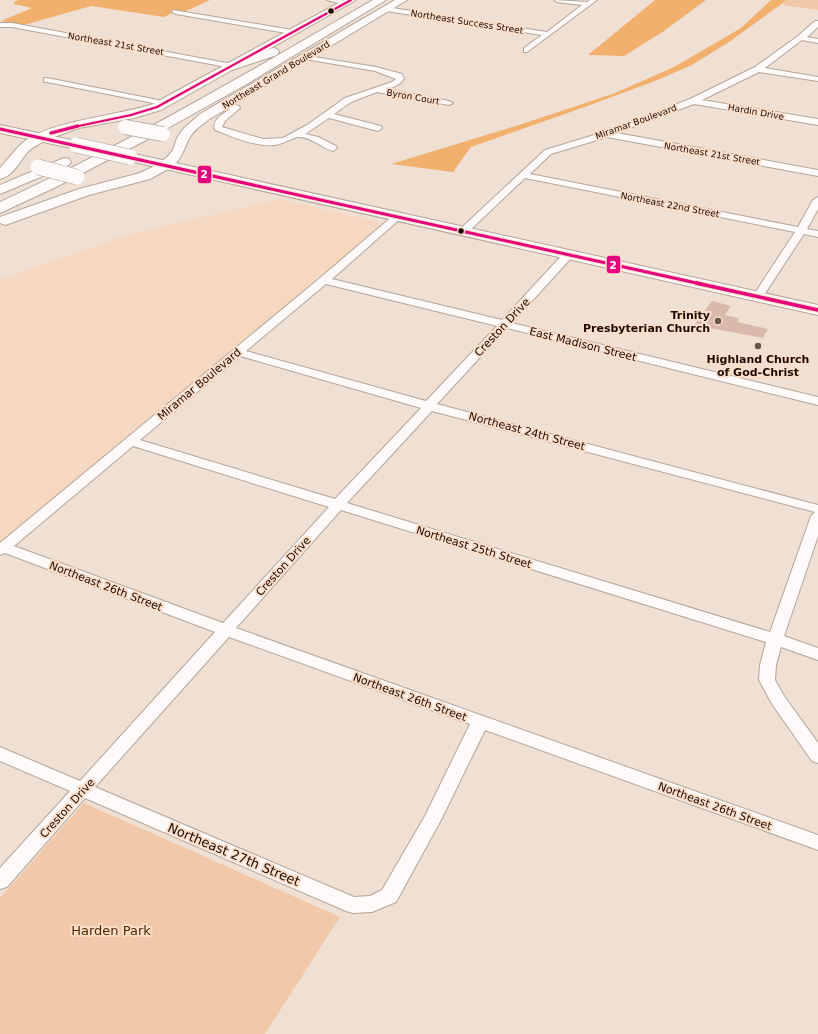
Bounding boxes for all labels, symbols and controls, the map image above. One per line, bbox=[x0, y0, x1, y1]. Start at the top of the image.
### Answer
unlabelled marker bbox=[326, 6, 336, 16]
street label: Northeast Success Street bbox=[410, 8, 524, 36]
street label: Northeast 21st Street bbox=[67, 31, 165, 57]
street label: Northeast Grand Boulevard bbox=[221, 39, 331, 111]
street label: Byron Court bbox=[386, 87, 441, 107]
street label: Hardin Drive bbox=[727, 102, 785, 122]
street label: Miramar Boulevard bbox=[594, 103, 678, 141]
street label: Northeast 21st Street bbox=[663, 141, 761, 167]
line badge: 2 bbox=[197, 165, 212, 184]
text: 2 bbox=[200, 168, 208, 181]
street label: Northeast 22nd Street bbox=[620, 191, 721, 220]
unlabelled marker bbox=[456, 226, 466, 236]
line badge: 2 bbox=[606, 255, 621, 274]
text: 2 bbox=[609, 259, 617, 272]
street label: Creston Drive bbox=[472, 295, 533, 359]
place label: Trinity Presbyterian Church bbox=[583, 309, 710, 335]
marker: Trinity Presbyterian Church bbox=[713, 316, 723, 326]
street label: East Madison Street bbox=[528, 325, 638, 364]
marker: Highland Church of God-Christ bbox=[753, 341, 763, 351]
street label: Miramar Boulevard bbox=[155, 346, 244, 423]
place label: Highland Church of God-Christ bbox=[707, 353, 809, 379]
street label: Northeast 24th Street bbox=[467, 410, 587, 453]
street label: Northeast 25th Street bbox=[415, 524, 534, 571]
street label: Creston Drive bbox=[253, 534, 314, 599]
street label: Northeast 26th Street bbox=[47, 559, 165, 614]
street label: Northeast 26th Street bbox=[351, 671, 469, 724]
street label: Creston Drive bbox=[37, 776, 98, 841]
street label: Northeast 26th Street bbox=[656, 780, 774, 833]
street label: Northeast 27th Street bbox=[166, 820, 302, 889]
park label: Harden Park bbox=[71, 923, 151, 938]

